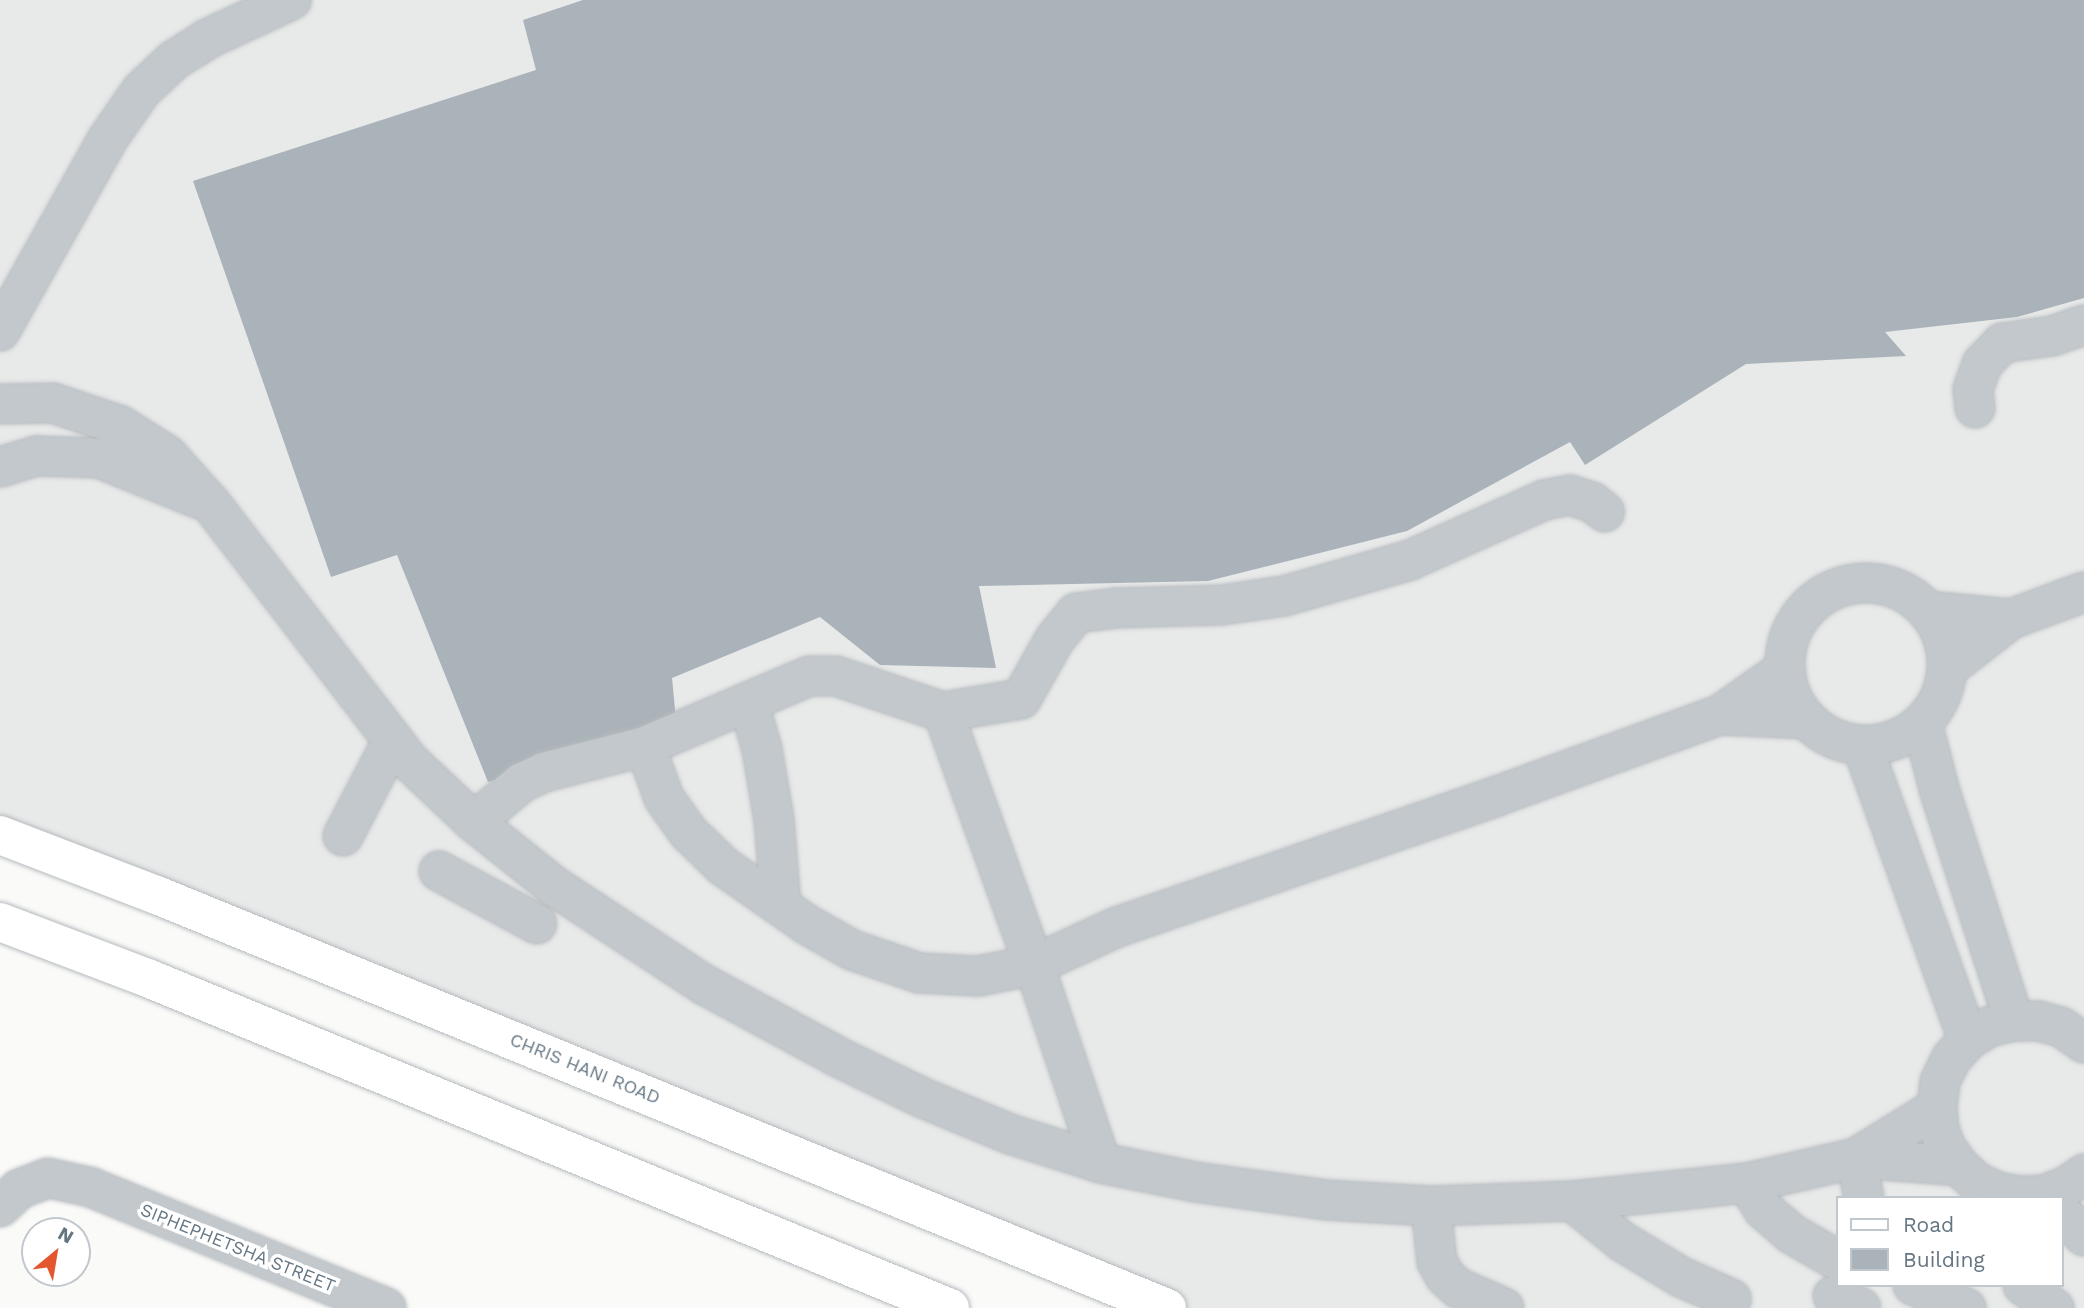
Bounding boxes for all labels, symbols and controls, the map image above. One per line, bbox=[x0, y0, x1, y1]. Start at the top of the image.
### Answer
street label: CHRIS HANI ROAD bbox=[507, 1029, 663, 1109]
legend bbox=[1836, 1196, 2063, 1287]
street label: SIPHEPHETSHA STREET bbox=[137, 1199, 339, 1297]
text: Road bbox=[1903, 1212, 1954, 1237]
north arrow bbox=[21, 1217, 91, 1287]
text: N bbox=[54, 1222, 78, 1249]
text: Building bbox=[1903, 1247, 1985, 1272]

